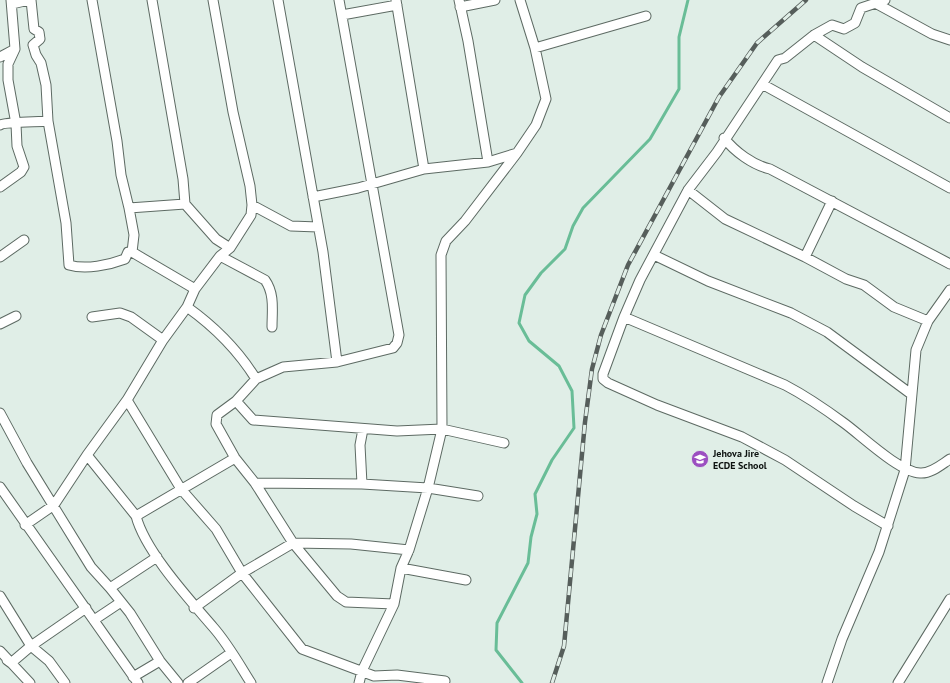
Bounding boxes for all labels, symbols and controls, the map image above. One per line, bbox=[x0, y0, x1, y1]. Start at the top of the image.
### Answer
place label: Jehova Jire ECDE School bbox=[712, 447, 767, 472]
school or university icon: Jehova Jire ECDE School bbox=[690, 449, 710, 469]

